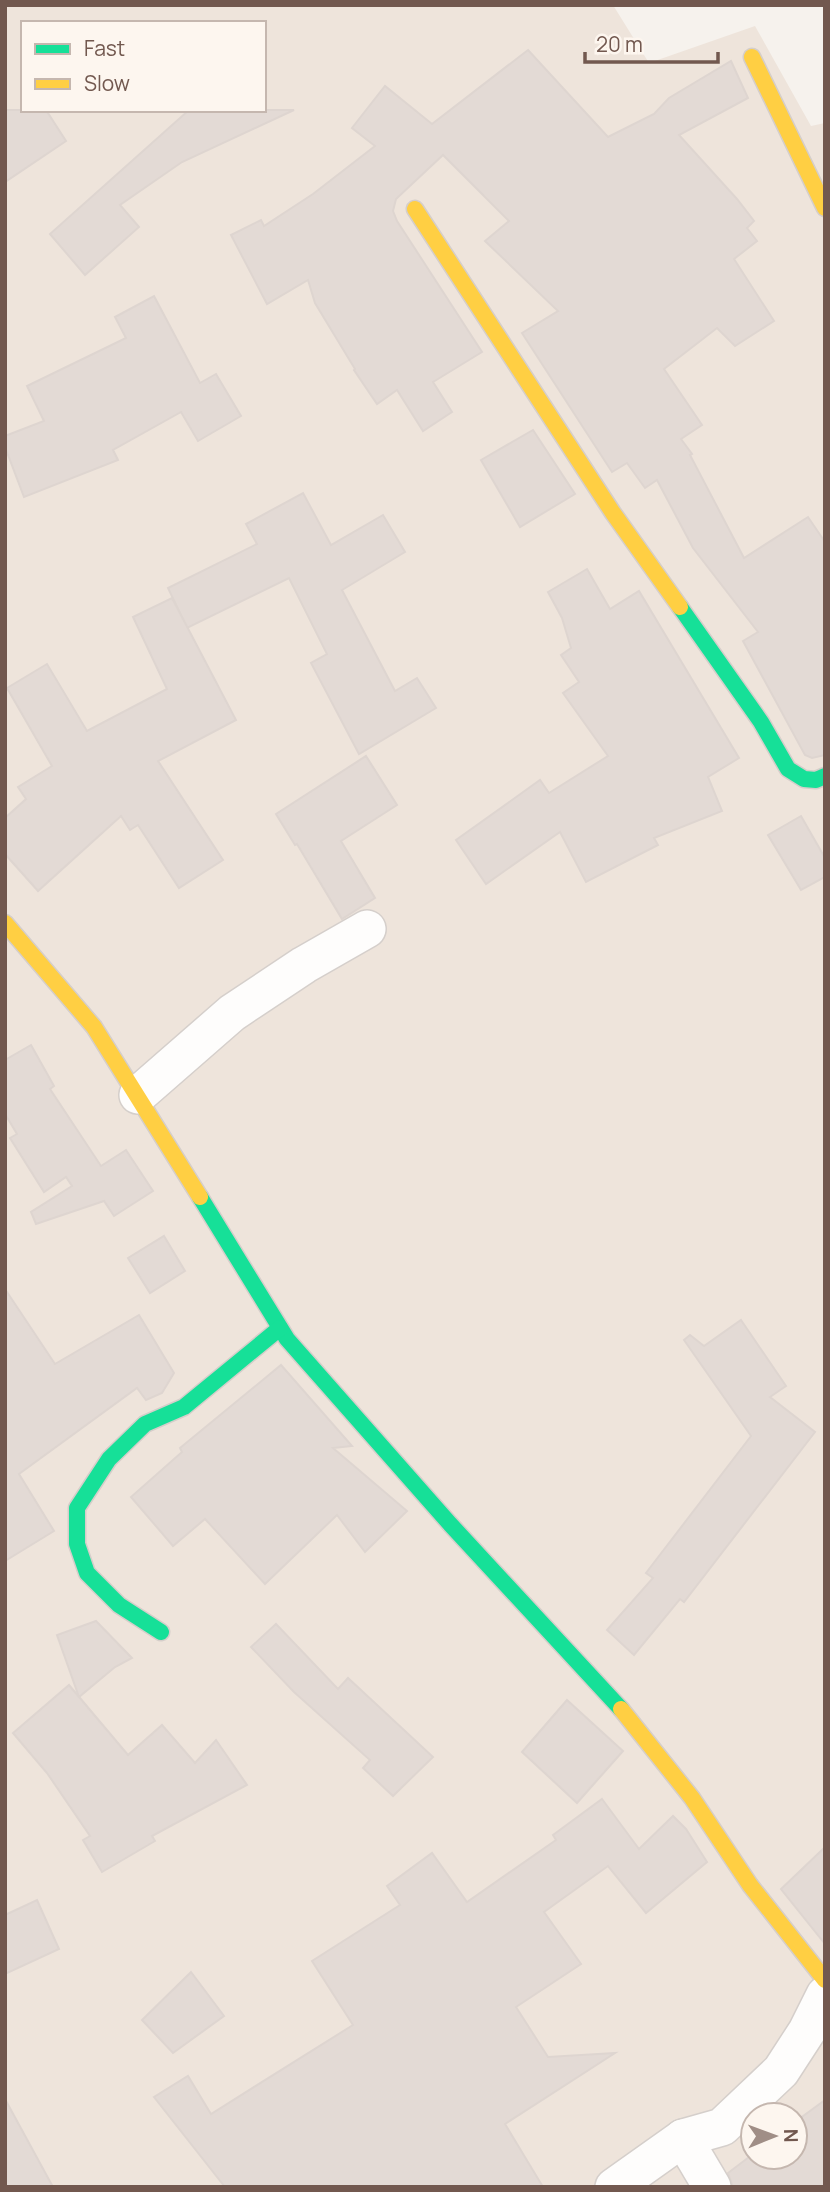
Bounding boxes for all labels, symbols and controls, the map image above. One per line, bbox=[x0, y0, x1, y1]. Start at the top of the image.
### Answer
legend bbox=[21, 21, 266, 112]
scale bar bbox=[585, 21, 718, 65]
text: 20 m bbox=[596, 30, 643, 58]
text: Fast bbox=[84, 34, 125, 62]
text: Slow bbox=[84, 69, 130, 97]
north arrow bbox=[739, 2101, 809, 2171]
text: N bbox=[778, 2129, 804, 2143]

